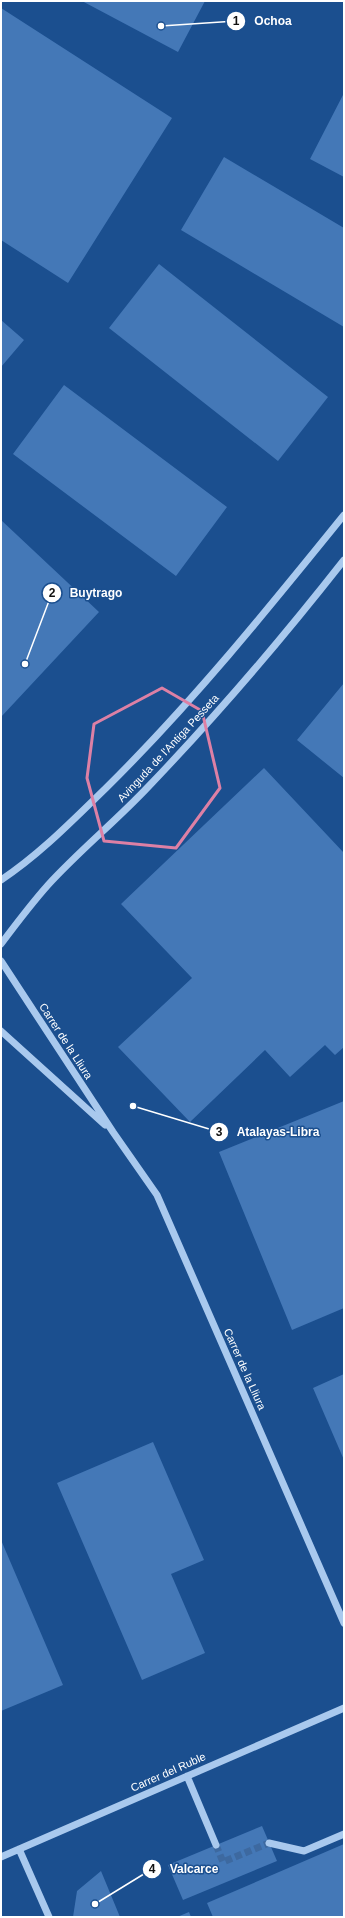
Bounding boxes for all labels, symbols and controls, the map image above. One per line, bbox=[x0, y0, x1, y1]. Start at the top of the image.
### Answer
callout: Ochoa bbox=[226, 9, 299, 33]
text: 1 bbox=[233, 14, 240, 28]
text: Ochoa bbox=[254, 14, 292, 28]
callout: Buytrago bbox=[42, 581, 131, 605]
text: 2 bbox=[49, 586, 56, 600]
text: Buytrago bbox=[70, 586, 122, 600]
street label: Avinguda de l'Antiga Pesseta bbox=[115, 691, 222, 804]
street label: Carrer de la Lliura bbox=[37, 1001, 95, 1082]
callout: Atalayas-Libra bbox=[209, 1120, 327, 1144]
text: 3 bbox=[216, 1125, 223, 1139]
text: Atalayas-Libra bbox=[237, 1125, 320, 1139]
street label: Carrer de la Lliura bbox=[222, 1326, 269, 1412]
street label: Carrer del Ruble bbox=[129, 1750, 207, 1794]
callout: Valcarce bbox=[142, 1857, 226, 1881]
text: 4 bbox=[149, 1862, 156, 1876]
text: Valcarce bbox=[170, 1862, 219, 1876]

